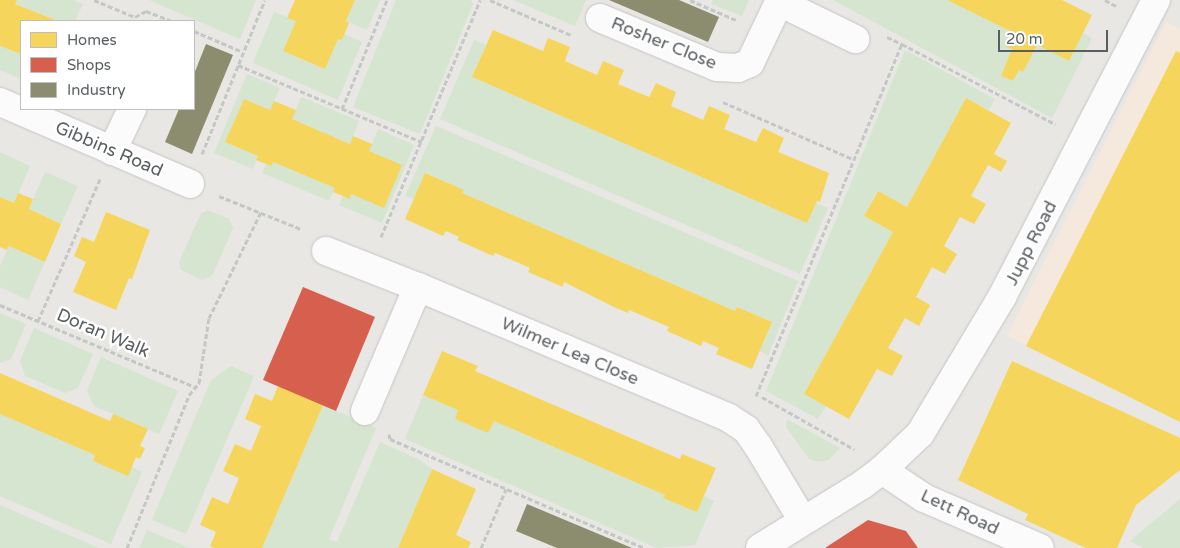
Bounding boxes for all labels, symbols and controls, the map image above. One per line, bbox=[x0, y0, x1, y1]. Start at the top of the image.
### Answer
street label: Rosher Close bbox=[608, 12, 720, 74]
legend bbox=[20, 20, 195, 110]
scale bar bbox=[1000, 20, 1110, 52]
text: 20 m bbox=[1006, 30, 1043, 48]
text: Homes bbox=[67, 31, 117, 49]
text: Shops bbox=[67, 56, 111, 74]
text: Industry bbox=[67, 81, 126, 99]
street label: Gibbins Road bbox=[52, 117, 166, 181]
street label: Jupp Road bbox=[1000, 197, 1062, 289]
street label: Doran Walk bbox=[53, 304, 153, 362]
street label: Wilmer Lea Close bbox=[498, 312, 642, 390]
street label: Lett Road bbox=[917, 484, 1003, 540]

